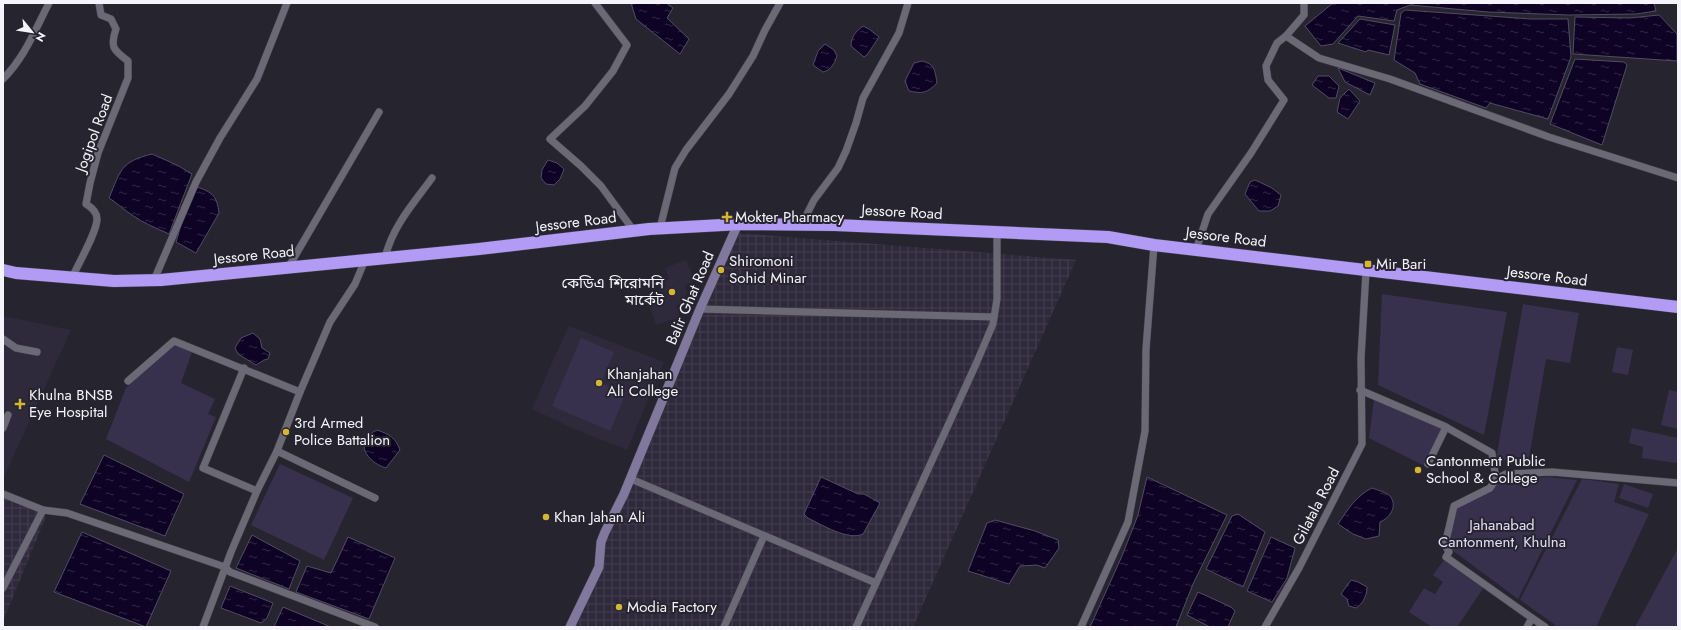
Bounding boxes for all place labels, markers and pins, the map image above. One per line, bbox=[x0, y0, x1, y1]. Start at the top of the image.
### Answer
place label: Mokter Pharmacy bbox=[735, 206, 844, 228]
marker: Mokter Pharmacy bbox=[722, 212, 732, 222]
place label: Shiromoni Sohid Minar bbox=[729, 250, 807, 289]
place label: Mir Bari bbox=[1376, 253, 1426, 275]
marker: Mir Bari bbox=[1363, 259, 1373, 269]
marker: Shiromoni Sohid Minar bbox=[716, 265, 726, 275]
place label: কেডিএ শিরোমনি মার্কেট bbox=[562, 272, 665, 311]
marker: কেডিএ শিরোমনি মার্কেট bbox=[667, 287, 677, 297]
place label: Khanjahan Ali College bbox=[607, 363, 678, 402]
marker: Khanjahan Ali College bbox=[594, 378, 604, 388]
place label: Khulna BNSB Eye Hospital bbox=[29, 384, 113, 423]
marker: Khulna BNSB Eye Hospital bbox=[14, 398, 26, 410]
place label: 3rd Armed Police Battalion bbox=[294, 412, 390, 451]
marker: 3rd Armed Police Battalion bbox=[281, 427, 291, 437]
place label: Cantonment Public School & College bbox=[1426, 450, 1545, 489]
marker: Cantonment Public School & College bbox=[1413, 465, 1423, 475]
place label: Khan Jahan Ali bbox=[554, 506, 645, 528]
marker: Khan Jahan Ali bbox=[541, 512, 551, 522]
place label: Modia Factory bbox=[627, 596, 717, 618]
marker: Modia Factory bbox=[614, 602, 624, 612]

